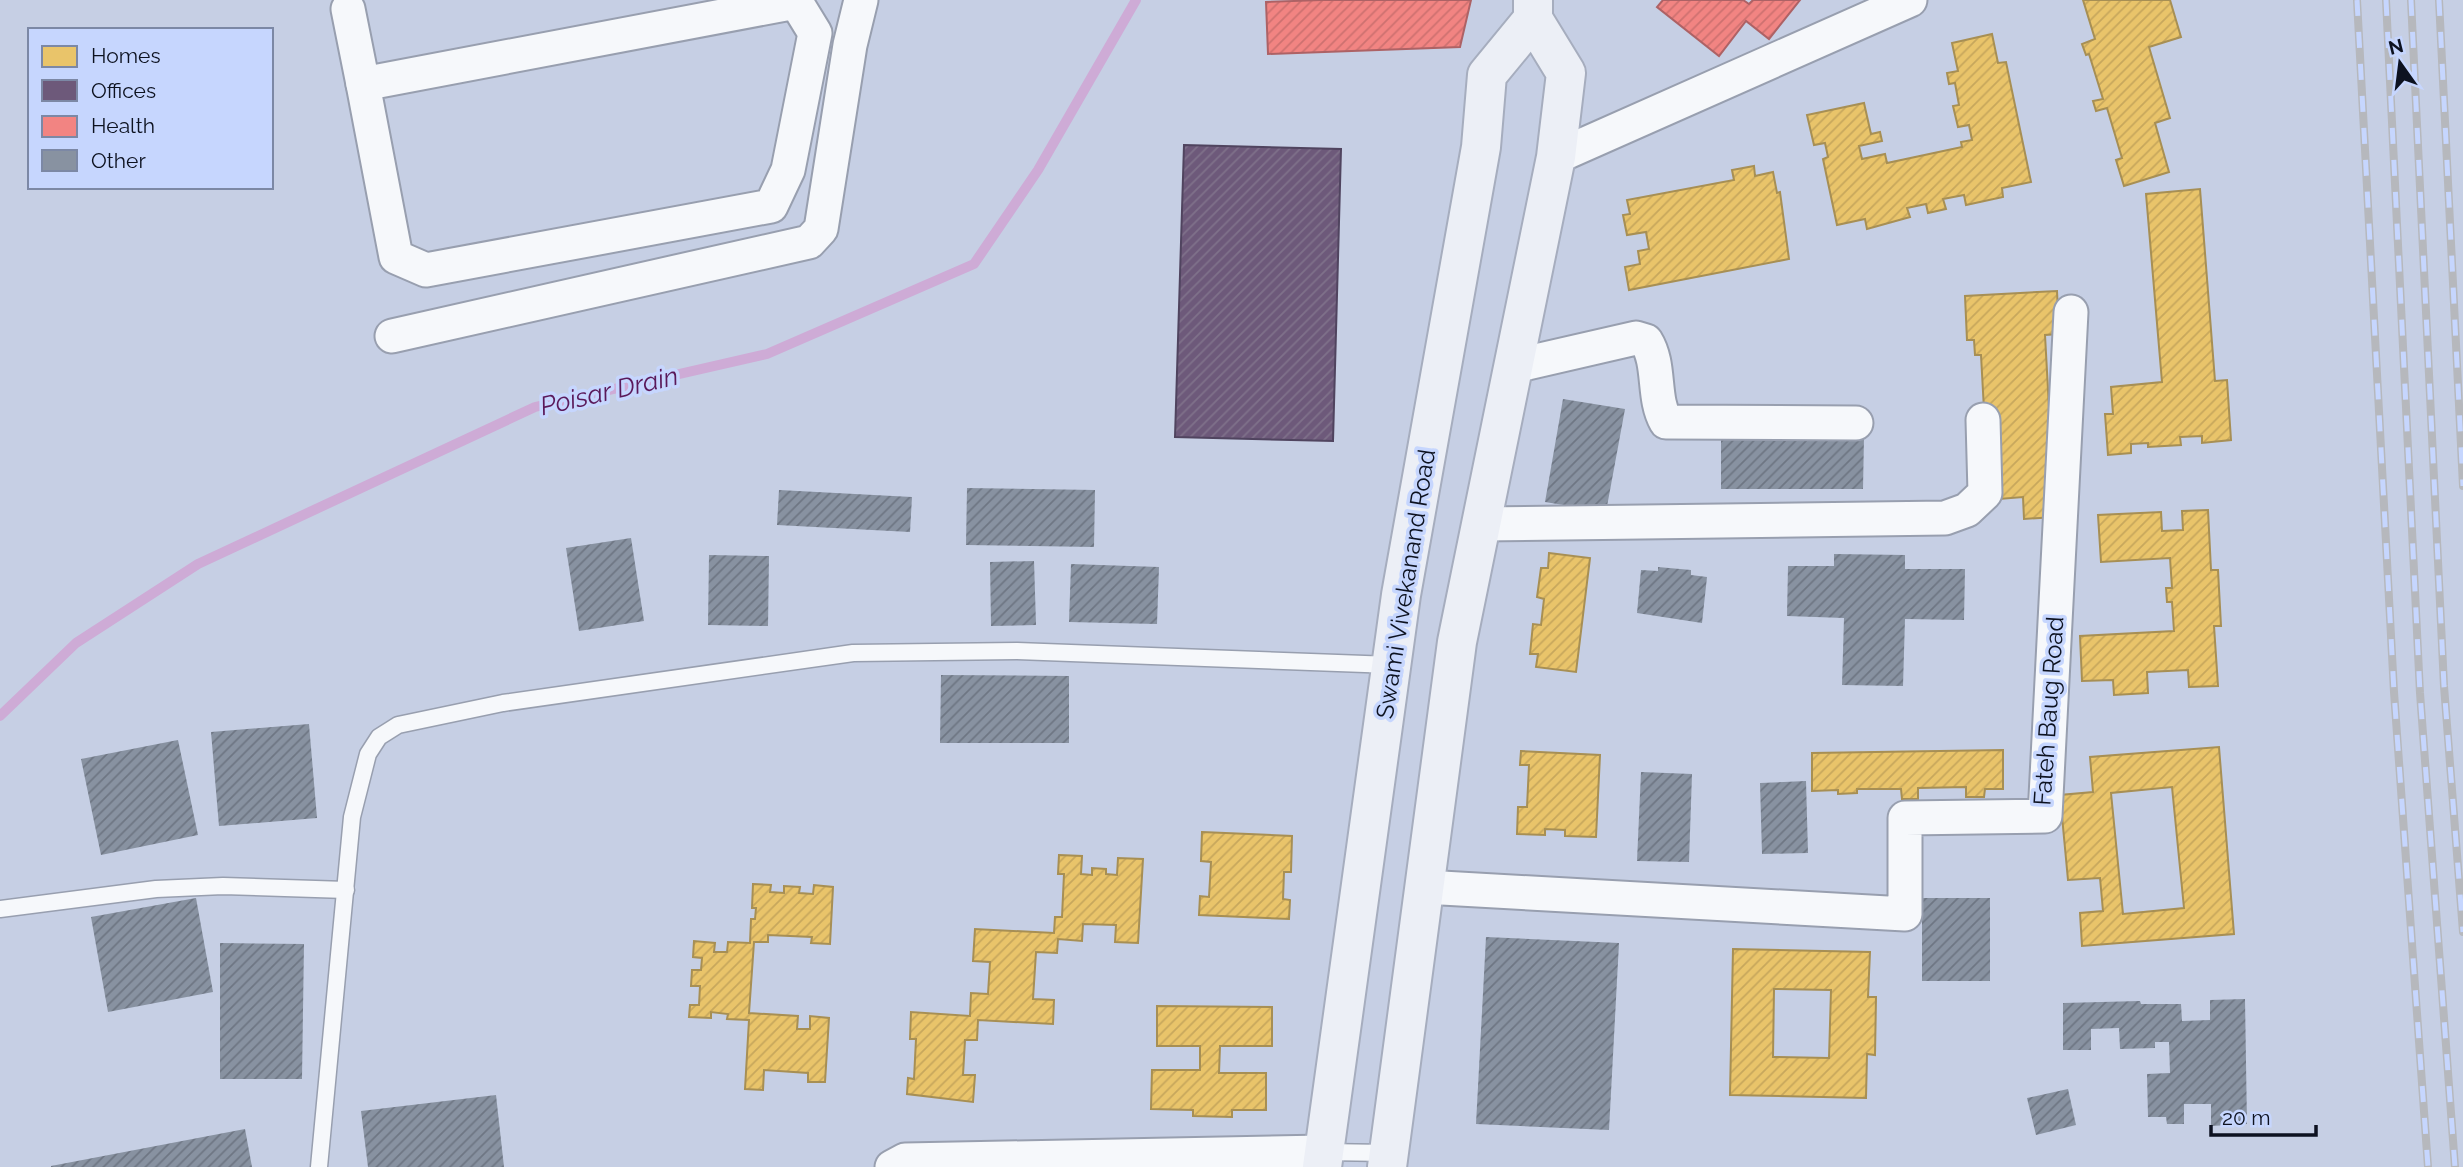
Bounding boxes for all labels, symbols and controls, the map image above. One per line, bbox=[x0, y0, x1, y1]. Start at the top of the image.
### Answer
legend bbox=[28, 28, 273, 189]
north arrow bbox=[2365, 28, 2435, 98]
text: N bbox=[2386, 34, 2406, 59]
text: Homes bbox=[91, 43, 161, 68]
text: Offices bbox=[91, 78, 156, 103]
text: Health bbox=[91, 113, 155, 138]
text: Other bbox=[91, 148, 146, 173]
water label: Poisar Drain bbox=[537, 361, 681, 421]
street label: Swami Vivekanand Road bbox=[1370, 447, 1441, 721]
street label: Fateh Baug Road bbox=[2027, 615, 2070, 806]
scale bar bbox=[2211, 1094, 2316, 1138]
text: 20 m bbox=[2222, 1105, 2270, 1130]

